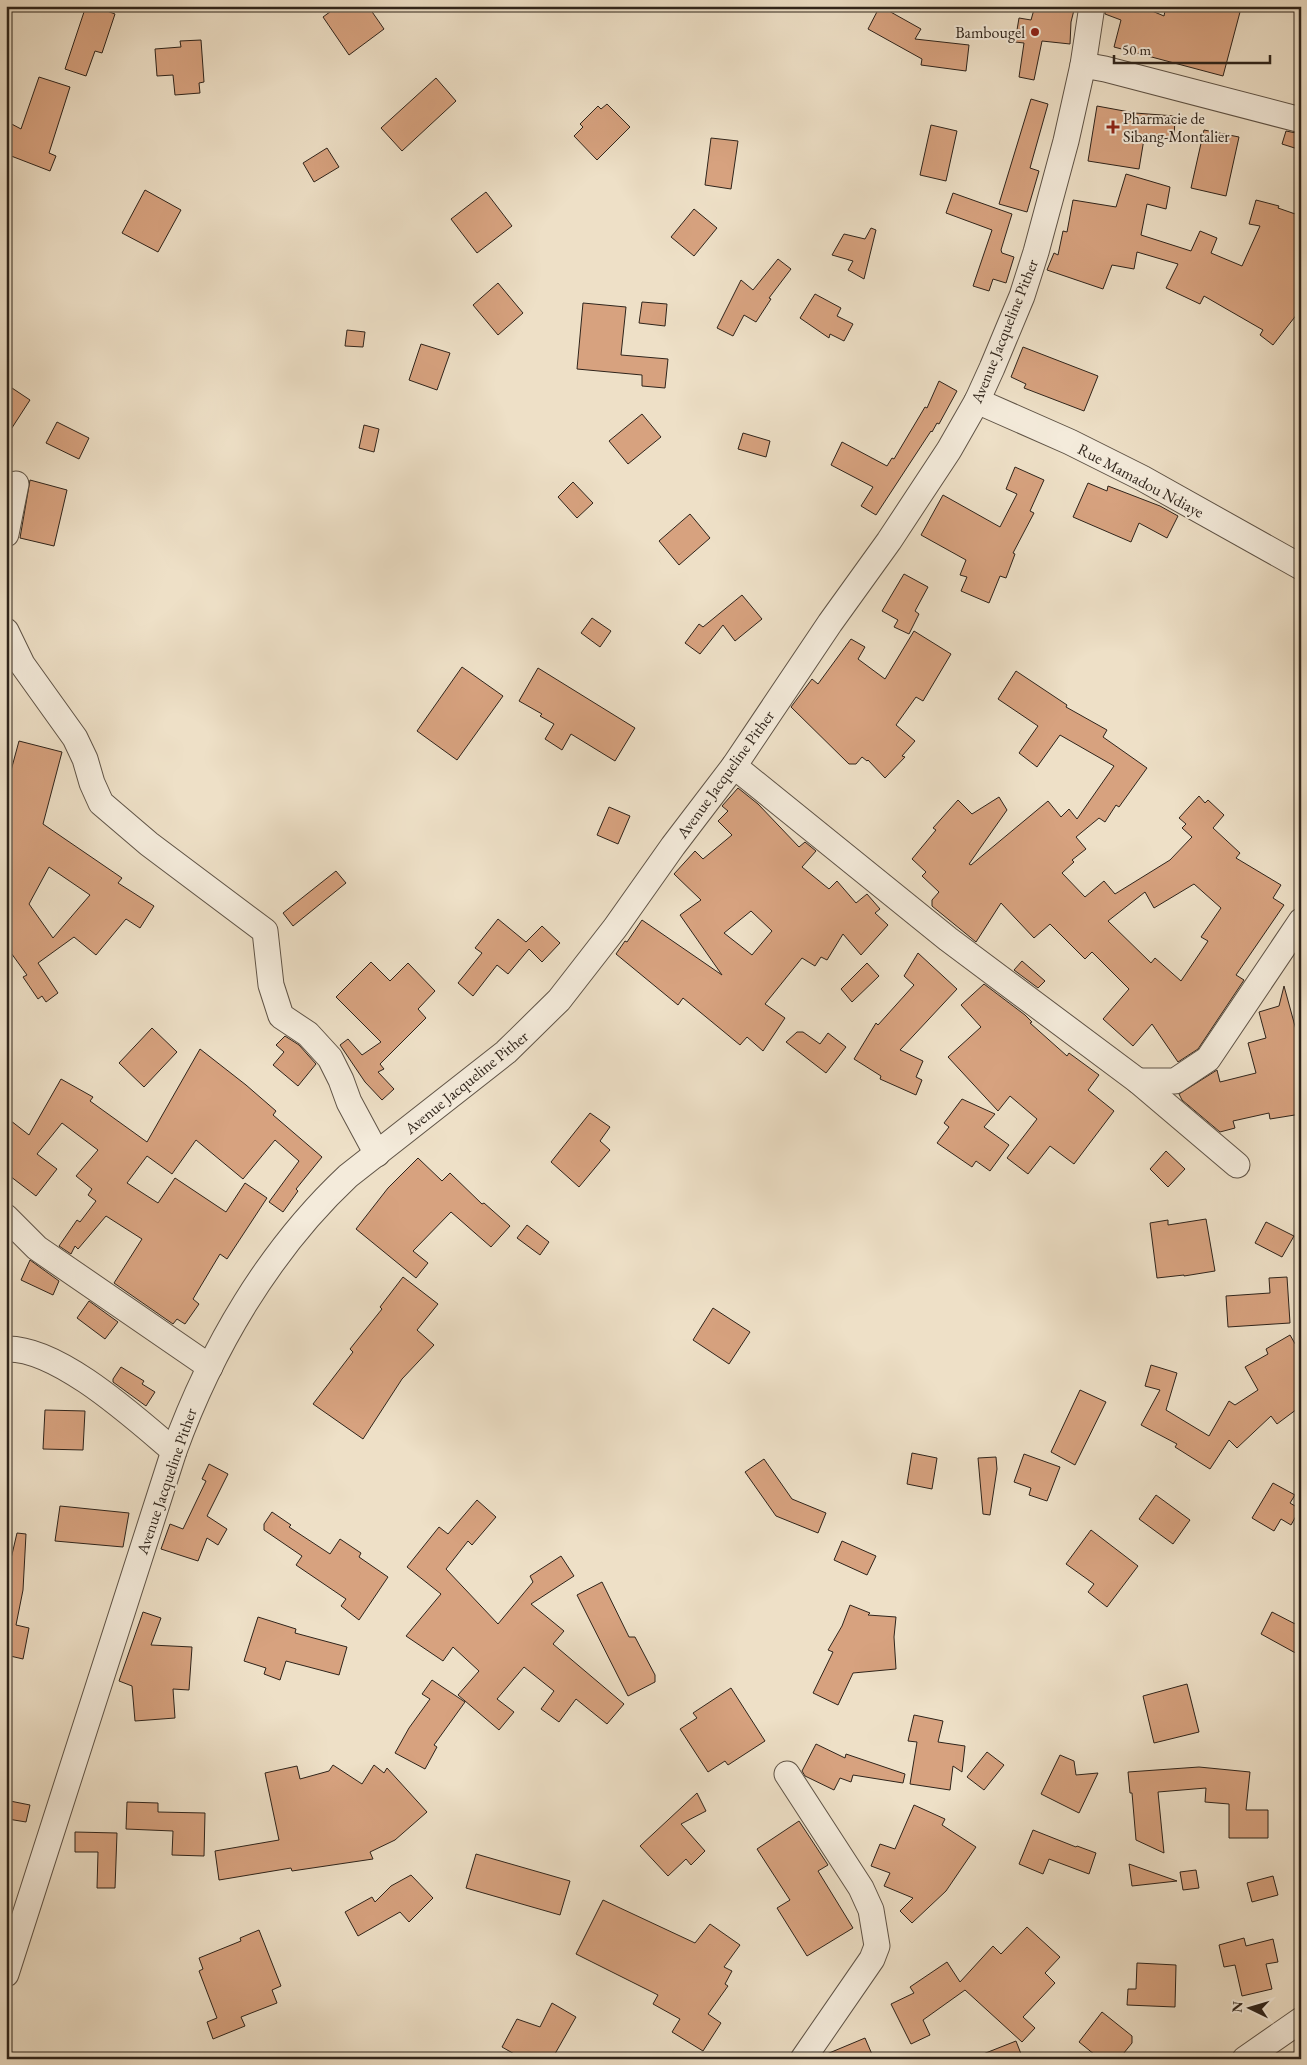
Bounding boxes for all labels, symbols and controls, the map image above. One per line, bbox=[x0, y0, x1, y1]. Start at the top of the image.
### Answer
place label: Bambougel bbox=[955, 22, 1025, 43]
marker: Bambougel bbox=[1029, 26, 1041, 38]
scale bar bbox=[1114, 32, 1271, 64]
text: 50 m bbox=[1122, 40, 1151, 59]
place label: Pharmacie de Sibang-Montalier bbox=[1123, 108, 1230, 147]
marker: Pharmacie de Sibang-Montalier bbox=[1107, 121, 1119, 133]
street label: Avenue Jacqueline Pither bbox=[966, 256, 1043, 407]
street label: Rue Mamadou Ndiaye bbox=[1074, 438, 1208, 523]
street label: Avenue Jacqueline Pither bbox=[671, 706, 779, 843]
street label: Avenue Jacqueline Pither bbox=[399, 1026, 533, 1139]
street label: Avenue Jacqueline Pither bbox=[131, 1405, 202, 1558]
north arrow bbox=[1224, 1982, 1274, 2032]
text: N bbox=[1228, 2000, 1247, 2013]

